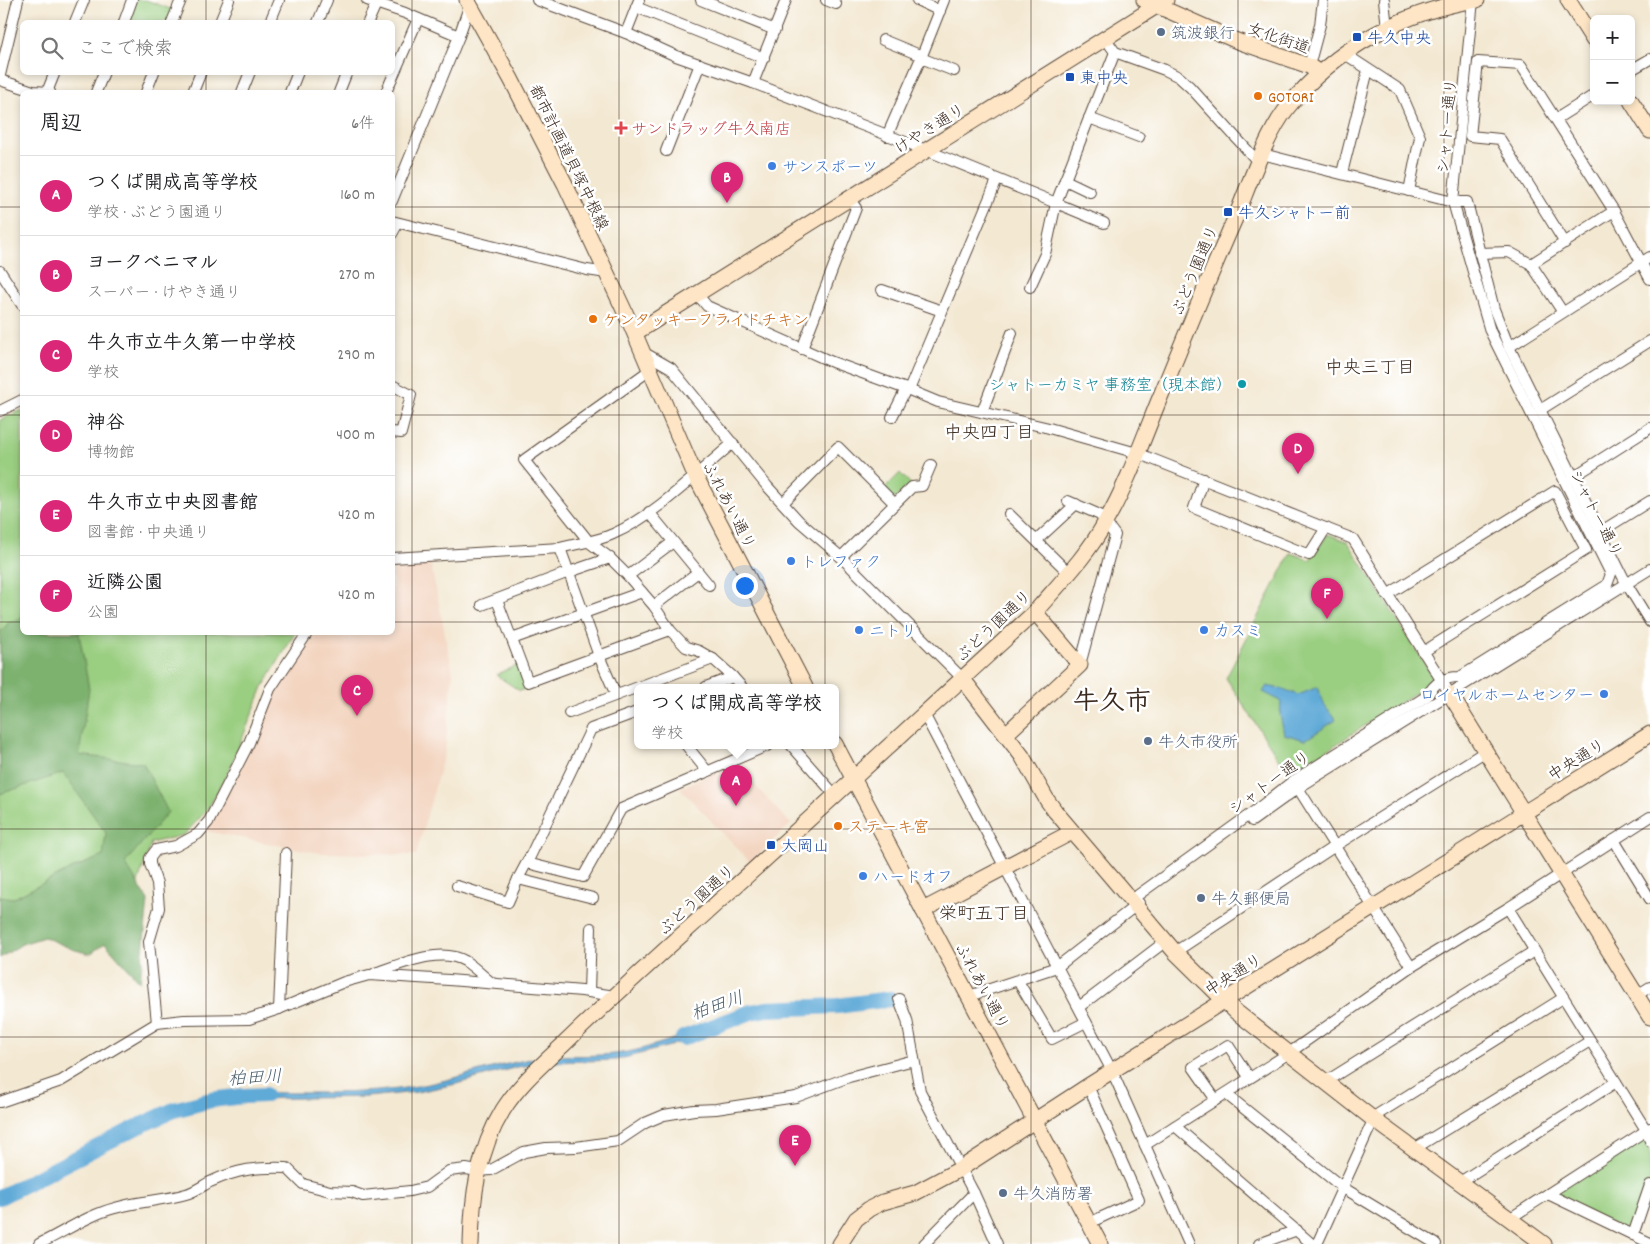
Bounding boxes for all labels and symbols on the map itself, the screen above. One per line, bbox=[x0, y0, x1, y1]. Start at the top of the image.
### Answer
street label: 女化街道 bbox=[1244, 18, 1312, 61]
place label: 筑波銀行 bbox=[1171, 23, 1235, 46]
marker: 筑波銀行 bbox=[1155, 26, 1167, 38]
place label: 牛久中央 bbox=[1367, 28, 1431, 51]
marker: 牛久中央 bbox=[1351, 31, 1363, 43]
place label: 東中央 bbox=[1080, 68, 1128, 91]
marker: 東中央 bbox=[1064, 71, 1076, 83]
street label: シャトー通り bbox=[1433, 77, 1464, 175]
street label: 都市計画道貝塚中根線 bbox=[522, 81, 613, 235]
place label: GOTORI bbox=[1268, 87, 1314, 110]
marker: GOTORI bbox=[1252, 90, 1264, 102]
street label: けやき通り bbox=[890, 99, 970, 161]
place label: サンドラッグ牛久南店 bbox=[631, 119, 791, 142]
marker: サンドラッグ牛久南店 bbox=[615, 122, 627, 134]
place label: サンスポーツ bbox=[782, 157, 878, 180]
marker: サンスポーツ bbox=[766, 160, 778, 172]
pin: B bbox=[711, 162, 743, 203]
place label: 牛久シャトー前 bbox=[1238, 203, 1350, 226]
marker: 牛久シャトー前 bbox=[1222, 206, 1234, 218]
street label: ぶどう園通り bbox=[1167, 222, 1226, 320]
place label: ケンタッキーフライドチキン bbox=[603, 310, 809, 333]
marker: ケンタッキーフライドチキン bbox=[587, 313, 599, 325]
district label: 中央三丁目 bbox=[1325, 357, 1415, 382]
place label: シャトーカミヤ 事務室（現本館） bbox=[989, 375, 1232, 398]
marker: シャトーカミヤ 事務室（現本館） bbox=[1236, 378, 1248, 390]
district label: 中央四丁目 bbox=[944, 422, 1034, 447]
pin: D bbox=[1282, 433, 1314, 474]
street label: ふれあい通り bbox=[696, 458, 760, 554]
street label: シャトー通り bbox=[1563, 466, 1627, 562]
place label: トレファク bbox=[801, 552, 881, 575]
marker: トレファク bbox=[785, 555, 797, 567]
your location bbox=[732, 573, 758, 599]
pin: F bbox=[1311, 578, 1343, 619]
street label: ぶどう園通り bbox=[952, 586, 1038, 668]
place label: ニトリ bbox=[869, 621, 917, 644]
place label: カスミ bbox=[1214, 621, 1262, 644]
marker: ニトリ bbox=[853, 624, 865, 636]
marker: カスミ bbox=[1198, 624, 1210, 636]
pin: C bbox=[341, 675, 373, 716]
district label: 牛久市 bbox=[1073, 685, 1151, 722]
place label: ロイヤルホームセンター bbox=[1420, 685, 1594, 708]
marker: ロイヤルホームセンター bbox=[1598, 688, 1610, 700]
place label: 牛久市役所 bbox=[1158, 732, 1238, 755]
street label: 中央通り bbox=[1544, 734, 1611, 788]
marker: 牛久市役所 bbox=[1142, 735, 1154, 747]
street label: シャトー通り bbox=[1225, 747, 1316, 822]
pin: A bbox=[720, 765, 752, 806]
place label: ステーキ宮 bbox=[848, 817, 929, 840]
marker: ステーキ宮 bbox=[832, 820, 844, 832]
place label: 大岡山 bbox=[781, 836, 829, 859]
marker: 大岡山 bbox=[765, 839, 777, 851]
street label: ぶどう園通り bbox=[654, 860, 741, 942]
place label: ハードオフ bbox=[873, 867, 953, 890]
marker: ハードオフ bbox=[857, 870, 869, 882]
place label: 牛久郵便局 bbox=[1211, 889, 1291, 912]
marker: 牛久郵便局 bbox=[1195, 892, 1207, 904]
district label: 栄町五丁目 bbox=[939, 903, 1029, 928]
street label: ふれあい通り bbox=[948, 939, 1013, 1035]
street label: 中央通り bbox=[1201, 949, 1268, 1003]
water label: 柏田川 bbox=[688, 987, 747, 1028]
water label: 柏田川 bbox=[228, 1066, 283, 1093]
pin: E bbox=[779, 1125, 811, 1166]
place label: 牛久消防署 bbox=[1013, 1184, 1093, 1207]
marker: 牛久消防署 bbox=[997, 1187, 1009, 1199]

